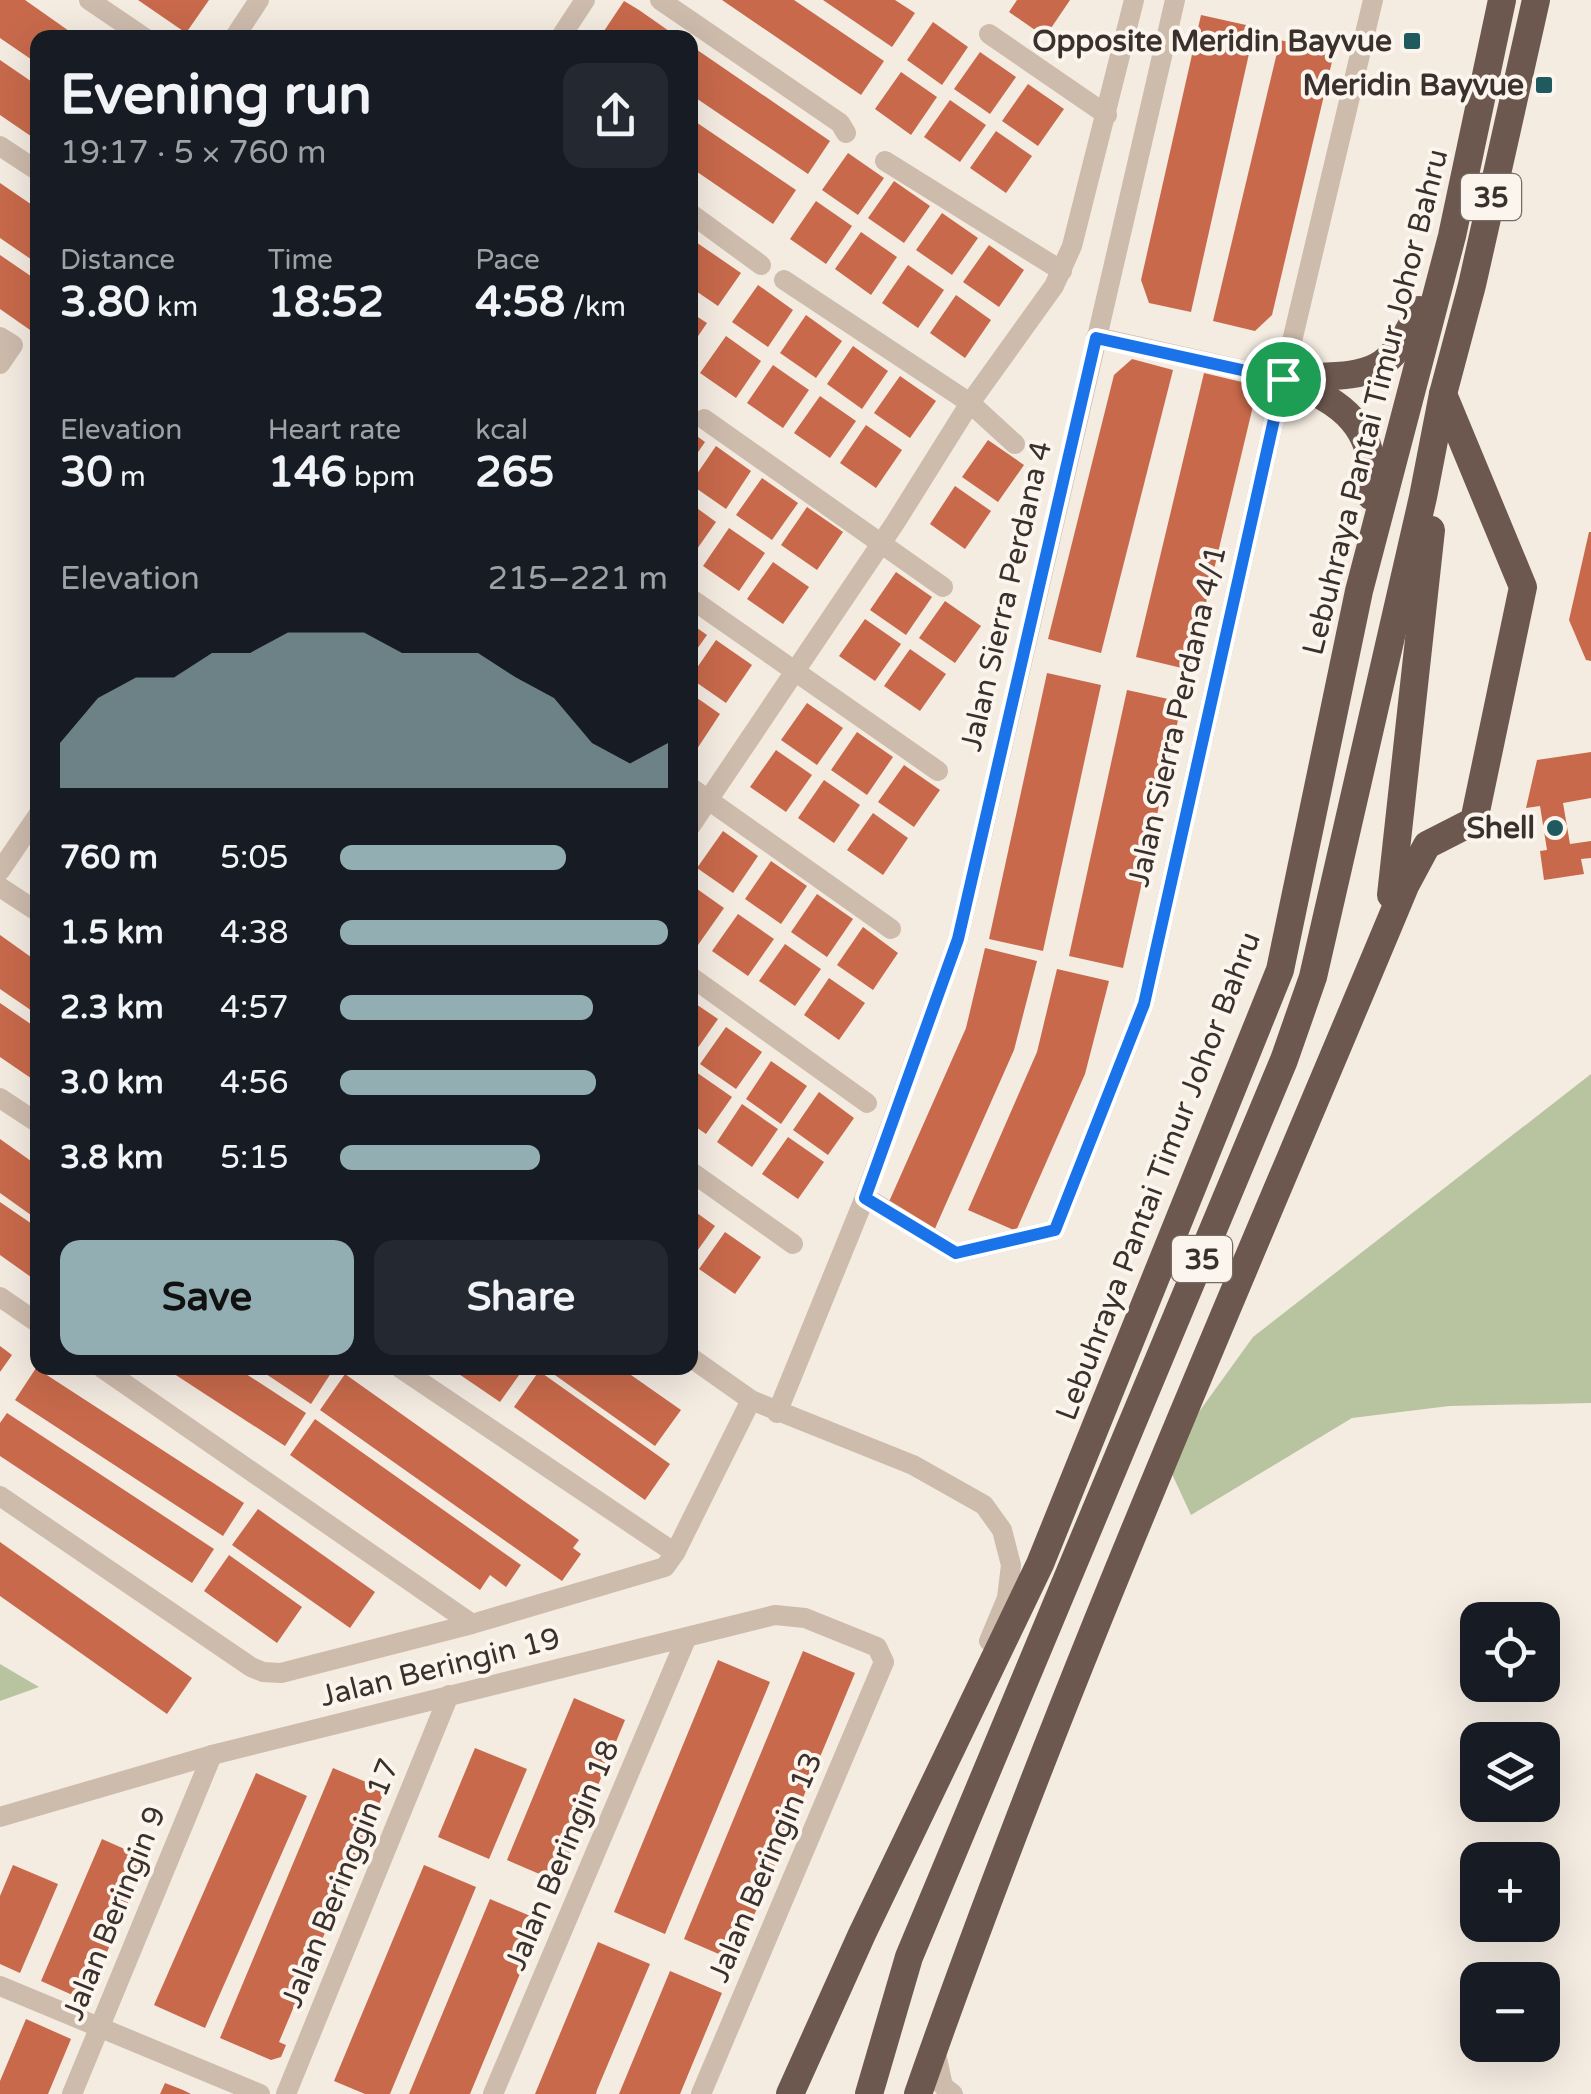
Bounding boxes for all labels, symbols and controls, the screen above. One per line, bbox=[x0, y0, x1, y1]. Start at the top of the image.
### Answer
place label: Opposite Meridin Bayvue bbox=[1032, 23, 1392, 60]
marker: Opposite Meridin Bayvue bbox=[1401, 30, 1423, 52]
text: Evening run bbox=[60, 63, 372, 129]
button: share bbox=[563, 63, 668, 168]
place label: Meridin Bayvue bbox=[1302, 67, 1524, 104]
marker: Meridin Bayvue bbox=[1533, 74, 1555, 96]
text: 19:17 · 5 × 760 m bbox=[60, 134, 326, 172]
street label: Lebuhraya Pantai Timur Johor Bahru bbox=[1295, 145, 1456, 659]
road number: 35 bbox=[1461, 174, 1521, 220]
text: Distance bbox=[60, 243, 175, 277]
text: Time bbox=[268, 243, 333, 277]
text: Pace bbox=[475, 243, 540, 277]
text: 3.80 bbox=[60, 277, 150, 328]
text: 18:52 bbox=[268, 277, 384, 328]
text: 4:58 bbox=[475, 277, 565, 328]
text: km bbox=[150, 290, 198, 324]
text: /km bbox=[565, 290, 626, 324]
pin bbox=[1241, 337, 1326, 422]
icon: arrive bbox=[1256, 352, 1311, 407]
text: Elevation bbox=[60, 413, 182, 447]
text: Heart rate bbox=[268, 413, 401, 447]
text: kcal bbox=[475, 413, 528, 447]
street label: Jalan Sierra Perdana 4 bbox=[953, 438, 1060, 755]
text: 30 bbox=[60, 447, 113, 498]
text: 146 bbox=[268, 447, 347, 498]
text: 265 bbox=[475, 447, 554, 498]
text: m bbox=[113, 460, 146, 494]
text: bpm bbox=[347, 460, 415, 494]
street label: Jalan Sierra Perdana 4/1 bbox=[1120, 542, 1235, 890]
text: Elevation bbox=[60, 560, 200, 598]
text: 215–221 m bbox=[488, 560, 668, 598]
place label: Shell bbox=[1467, 810, 1535, 847]
marker: Shell bbox=[1544, 817, 1566, 839]
text: 760 m bbox=[60, 839, 158, 877]
text: 5:05 bbox=[220, 839, 289, 877]
text: 1.5 km bbox=[60, 914, 164, 952]
text: 4:38 bbox=[220, 914, 289, 952]
street label: Lebuhraya Pantai Timur Johor Bahru bbox=[1048, 927, 1269, 1426]
text: 2.3 km bbox=[60, 989, 164, 1027]
text: 4:57 bbox=[220, 989, 289, 1027]
text: 3.0 km bbox=[60, 1064, 164, 1102]
text: 4:56 bbox=[220, 1064, 289, 1102]
text: 3.8 km bbox=[60, 1139, 164, 1177]
text: 5:15 bbox=[220, 1139, 289, 1177]
road number: 35 bbox=[1172, 1236, 1232, 1282]
button: Save bbox=[60, 1240, 354, 1355]
button: Share bbox=[374, 1240, 668, 1355]
map controls bbox=[1460, 1602, 1560, 2062]
button: locate bbox=[1460, 1602, 1560, 1702]
street label: Jalan Beringin 19 bbox=[316, 1620, 564, 1715]
button: layers bbox=[1460, 1722, 1560, 1822]
street label: Jalan Beringin 18 bbox=[497, 1735, 628, 1976]
street label: Jalan Beringin 13 bbox=[700, 1747, 831, 1988]
street label: Jalan Beringgin 17 bbox=[274, 1753, 407, 2013]
street label: Jalan Beringin 9 bbox=[55, 1801, 174, 2026]
button: + bbox=[1460, 1842, 1560, 1942]
button: − bbox=[1460, 1962, 1560, 2062]

